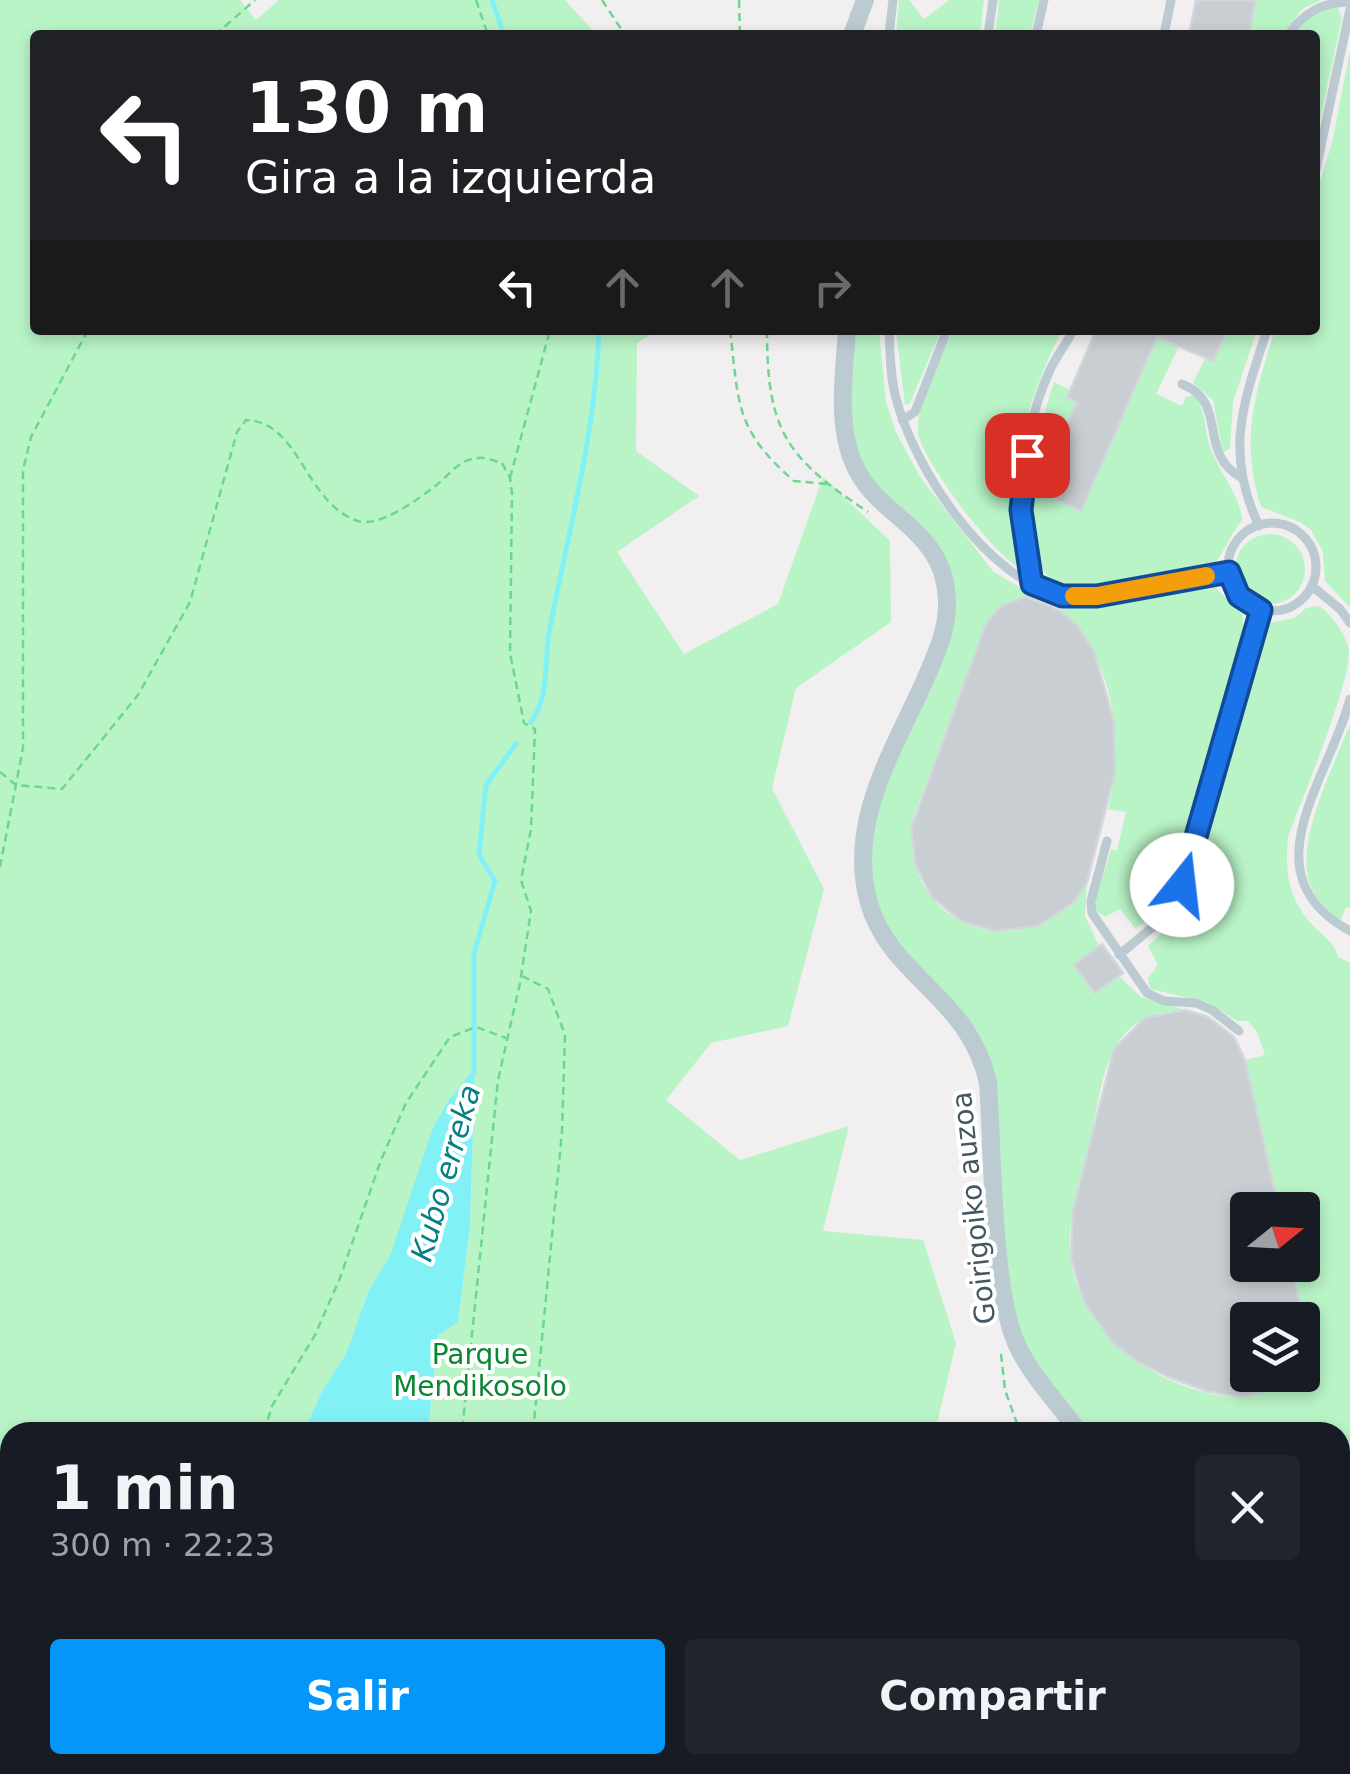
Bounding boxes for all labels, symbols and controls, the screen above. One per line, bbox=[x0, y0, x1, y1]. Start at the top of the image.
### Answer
text: 130 m bbox=[245, 67, 488, 149]
icon: left bbox=[80, 70, 210, 200]
text: Gira a la izquierda bbox=[245, 151, 656, 204]
icon: left bbox=[490, 260, 545, 315]
icon: ahead bbox=[595, 260, 650, 315]
icon: ahead bbox=[700, 260, 755, 315]
icon: right bbox=[805, 260, 860, 315]
pin bbox=[985, 413, 1070, 498]
icon: arrive bbox=[1000, 428, 1055, 483]
position arrow bbox=[1130, 833, 1234, 937]
water label: Kubo erreka bbox=[404, 1080, 487, 1265]
street label: Goirigoiko auzoa bbox=[945, 1090, 1002, 1326]
north arrow bbox=[1230, 1192, 1320, 1282]
map controls bbox=[1230, 1192, 1320, 1392]
button: layers bbox=[1230, 1302, 1320, 1392]
park label: Parque Mendikosolo bbox=[393, 1338, 567, 1403]
text: 1 min bbox=[50, 1453, 238, 1523]
button: close bbox=[1195, 1455, 1300, 1560]
text: 300 m · 22:23 bbox=[50, 1526, 275, 1564]
button: Salir bbox=[50, 1639, 665, 1754]
button: Compartir bbox=[685, 1639, 1300, 1754]

